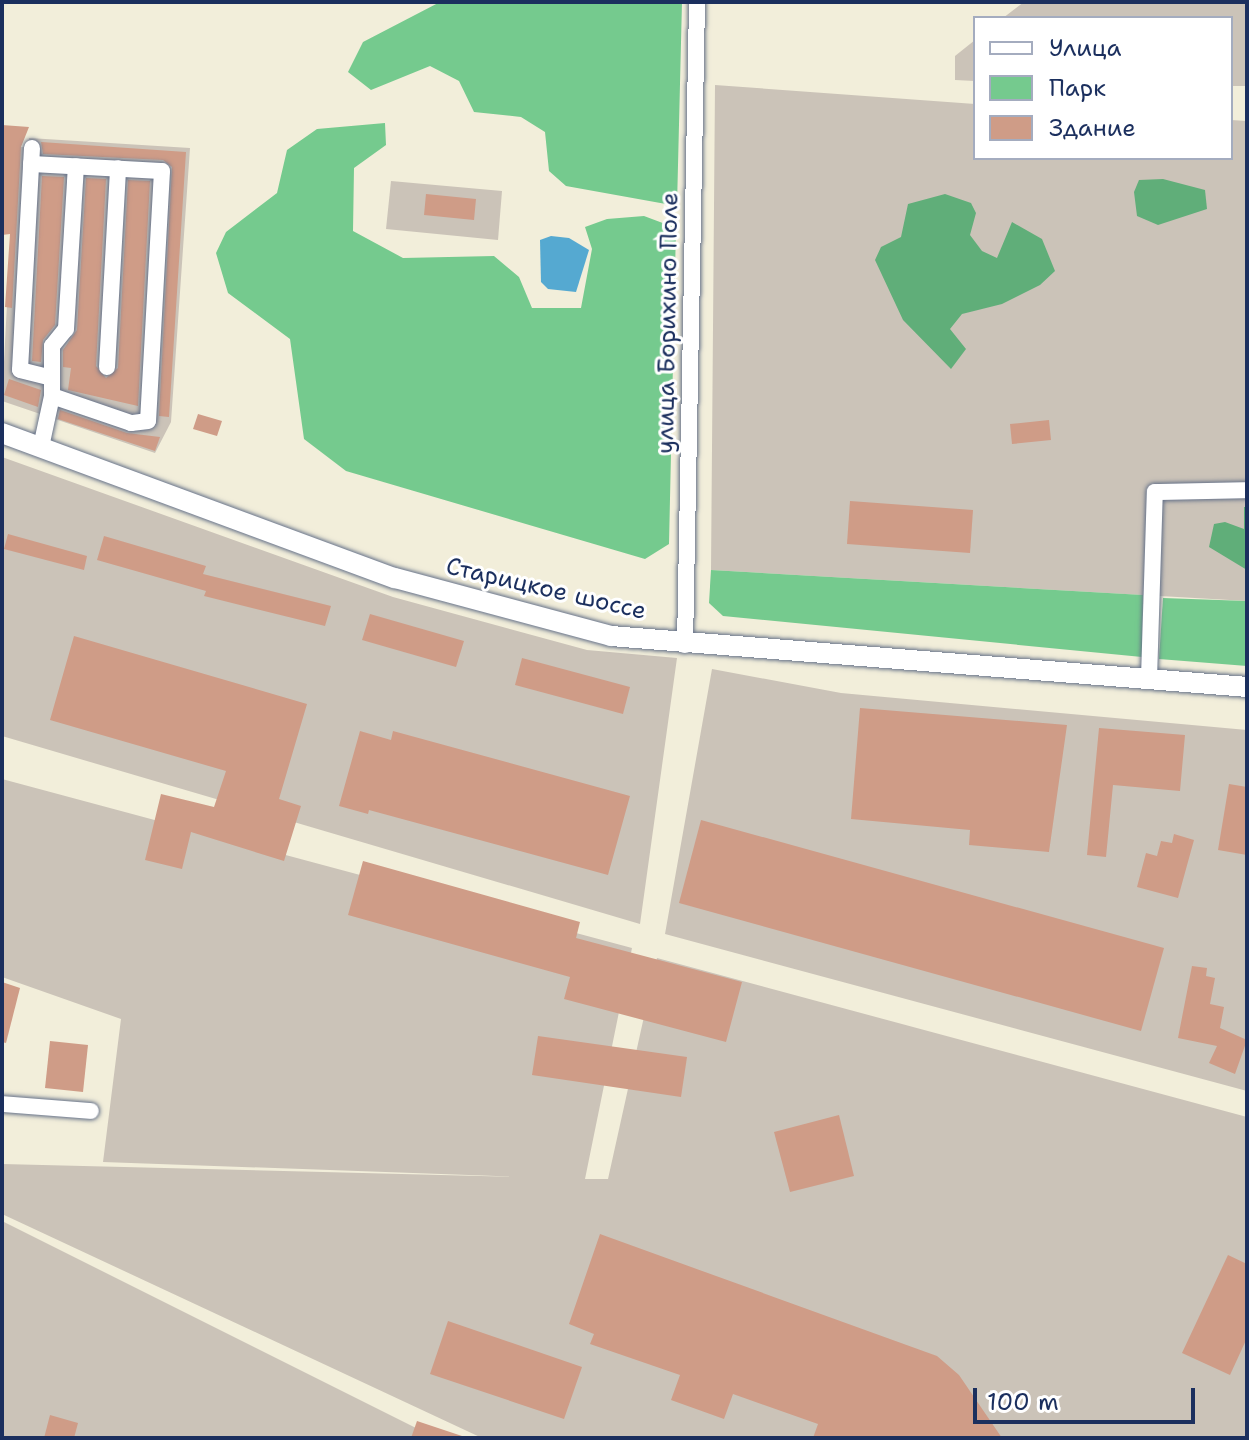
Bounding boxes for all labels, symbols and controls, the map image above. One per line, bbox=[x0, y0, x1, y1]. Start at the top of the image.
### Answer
legend bbox=[973, 16, 1233, 160]
text: Улица bbox=[1049, 32, 1122, 64]
text: Парк bbox=[1049, 72, 1106, 104]
text: Здание bbox=[1049, 112, 1136, 144]
street label: улица Борихино Поле bbox=[651, 192, 685, 454]
street label: Старицкое шоссе bbox=[443, 552, 649, 626]
scale bar bbox=[977, 1372, 1199, 1422]
text: 100 m bbox=[987, 1386, 1059, 1418]

